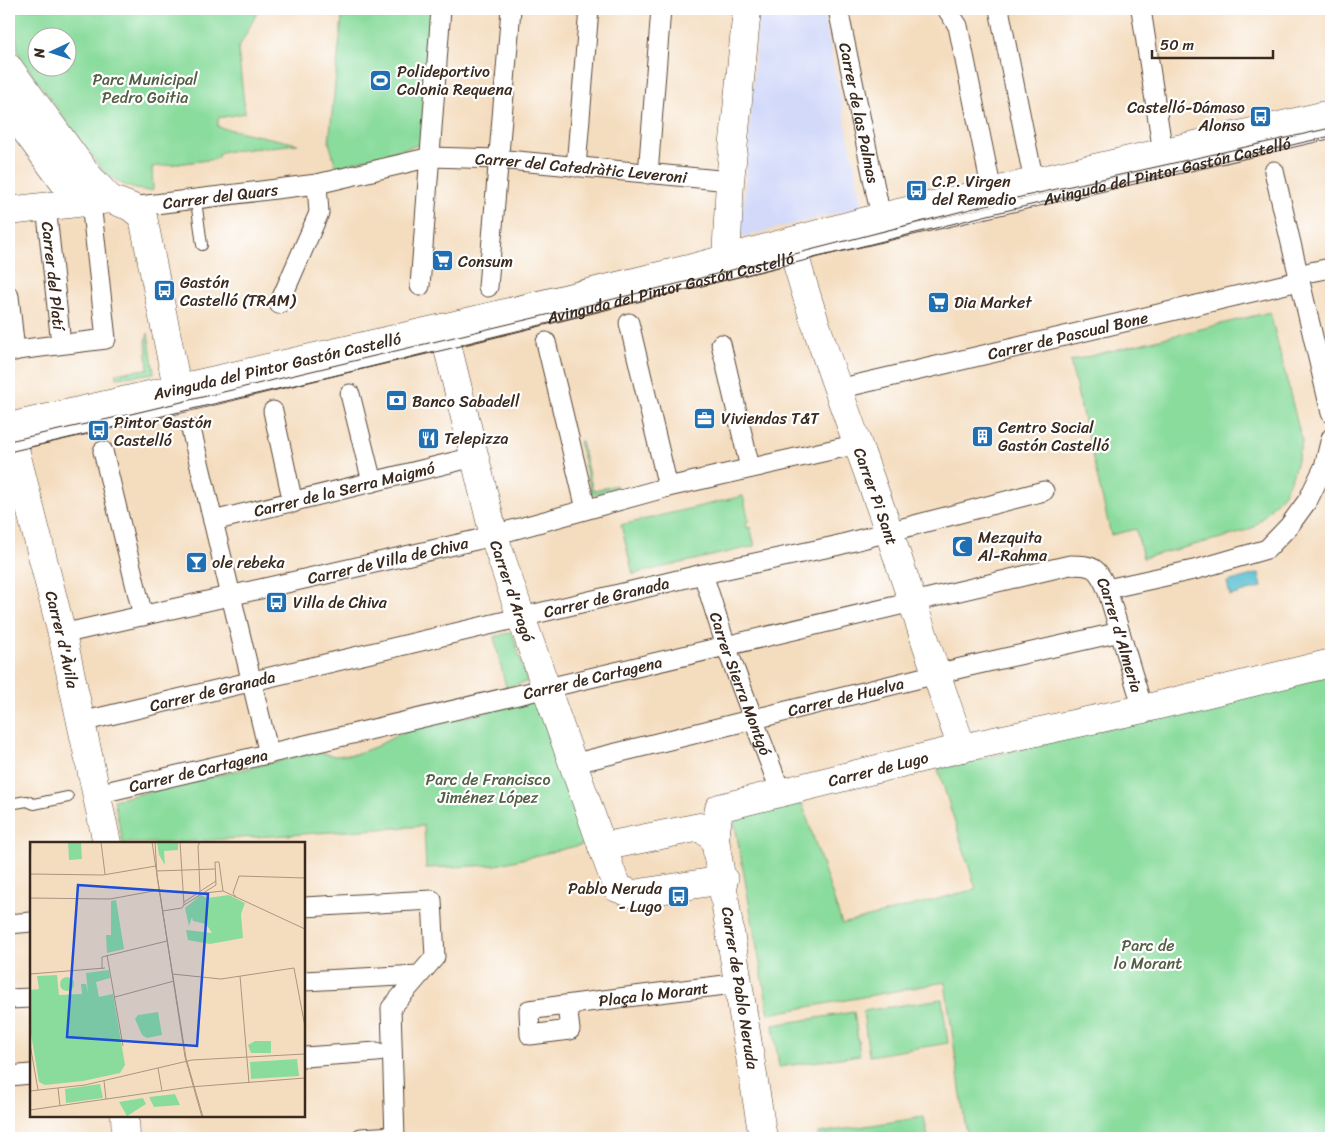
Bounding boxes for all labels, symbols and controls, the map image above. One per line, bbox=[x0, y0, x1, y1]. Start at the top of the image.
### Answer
north arrow bbox=[28, 28, 78, 78]
scale bar bbox=[1152, 28, 1274, 60]
text: 50 m bbox=[1160, 32, 1195, 58]
street label: Carrer de las Palmas bbox=[831, 40, 888, 186]
text: N bbox=[27, 47, 52, 60]
place label: Polideportivo Colonia Requena bbox=[397, 57, 513, 104]
park label: Parc Municipal Pedro Goitia bbox=[92, 65, 198, 112]
sports icon: Polideportivo Colonia Requena bbox=[369, 68, 393, 92]
place label: Castelló-Dámaso Alonso bbox=[1127, 93, 1245, 140]
bus stop icon: Castelló-Dámaso Alonso bbox=[1249, 104, 1273, 128]
street label: Avinguda del Pintor Gastón Castelló bbox=[1039, 128, 1294, 214]
street label: Carrer del Catedràtic Leveroni bbox=[475, 144, 689, 191]
place label: C.P. Virgen del Remedio bbox=[932, 167, 1016, 214]
street label: Carrer del Quars bbox=[161, 174, 280, 217]
bus stop icon: C.P. Virgen del Remedio bbox=[904, 178, 928, 202]
street label: Carrer del Platí bbox=[33, 220, 74, 334]
street label: Avinguda del Pintor Gastón Castelló bbox=[543, 243, 798, 332]
place label: Consum bbox=[458, 247, 513, 276]
supermarket icon: Consum bbox=[430, 249, 454, 273]
place label: Gastón Castelló (TRAM) bbox=[180, 268, 297, 315]
bus stop icon: Gastón Castelló (TRAM) bbox=[152, 279, 176, 303]
place label: Dia Market bbox=[954, 288, 1032, 317]
supermarket icon: Dia Market bbox=[926, 290, 950, 314]
street label: Carrer de Pascual Bone bbox=[985, 302, 1151, 368]
street label: Avinguda del Pintor Gastón Castelló bbox=[149, 323, 405, 408]
place label: Banco Sabadell bbox=[412, 387, 520, 416]
bank icon: Banco Sabadell bbox=[384, 389, 408, 413]
place label: Viviendas T&T bbox=[721, 404, 820, 433]
office icon: Viviendas T&T bbox=[693, 406, 717, 430]
place label: Pintor Gastón Castelló bbox=[114, 408, 212, 455]
place label: Centro Social Gastón Castelló bbox=[998, 413, 1110, 460]
bus stop icon: Pintor Gastón Castelló bbox=[86, 419, 110, 443]
place label: Telepizza bbox=[444, 424, 509, 453]
building icon: Centro Social Gastón Castelló bbox=[970, 424, 994, 448]
restaurant icon: Telepizza bbox=[416, 426, 440, 450]
street label: Carrer Pi Sant bbox=[845, 443, 907, 549]
street label: Carrer de la Serra Maigmó bbox=[251, 452, 439, 525]
place label: Mezquita Al-Rahma bbox=[977, 523, 1048, 570]
street label: Carrer de Villa de Chiva bbox=[304, 527, 472, 592]
mosque icon: Mezquita Al-Rahma bbox=[950, 534, 974, 558]
street label: Carrer d'Aragó bbox=[482, 536, 543, 647]
place label: ole rebeka bbox=[212, 548, 286, 577]
bar icon: ole rebeka bbox=[184, 550, 208, 574]
street label: Carrer de Granada bbox=[541, 568, 672, 626]
street label: Carrer d'Almeria bbox=[1089, 572, 1152, 696]
street label: Carrer d'Àvila bbox=[37, 587, 88, 692]
place label: Villa de Chiva bbox=[293, 588, 388, 617]
bus stop icon: Villa de Chiva bbox=[265, 590, 289, 614]
street label: Carrer Sierra Montgó bbox=[701, 608, 781, 761]
street label: Carrer de Cartagena bbox=[520, 647, 665, 708]
street label: Carrer de Granada bbox=[147, 662, 278, 720]
street label: Carrer de Huelva bbox=[785, 668, 907, 725]
street label: Carrer de Cartagena bbox=[126, 740, 271, 801]
street label: Carrer de Lugo bbox=[825, 742, 931, 795]
park label: Parc de Francisco Jiménez López bbox=[425, 765, 551, 812]
inset map bbox=[30, 842, 305, 1117]
place label: Pablo Neruda - Lugo bbox=[568, 874, 663, 921]
bus stop icon: Pablo Neruda - Lugo bbox=[666, 885, 690, 909]
street label: Carrer de Pablo Neruda bbox=[713, 905, 767, 1072]
park label: Parc de lo Morant bbox=[1114, 931, 1182, 978]
street label: Plaça lo Morant bbox=[597, 973, 710, 1015]

